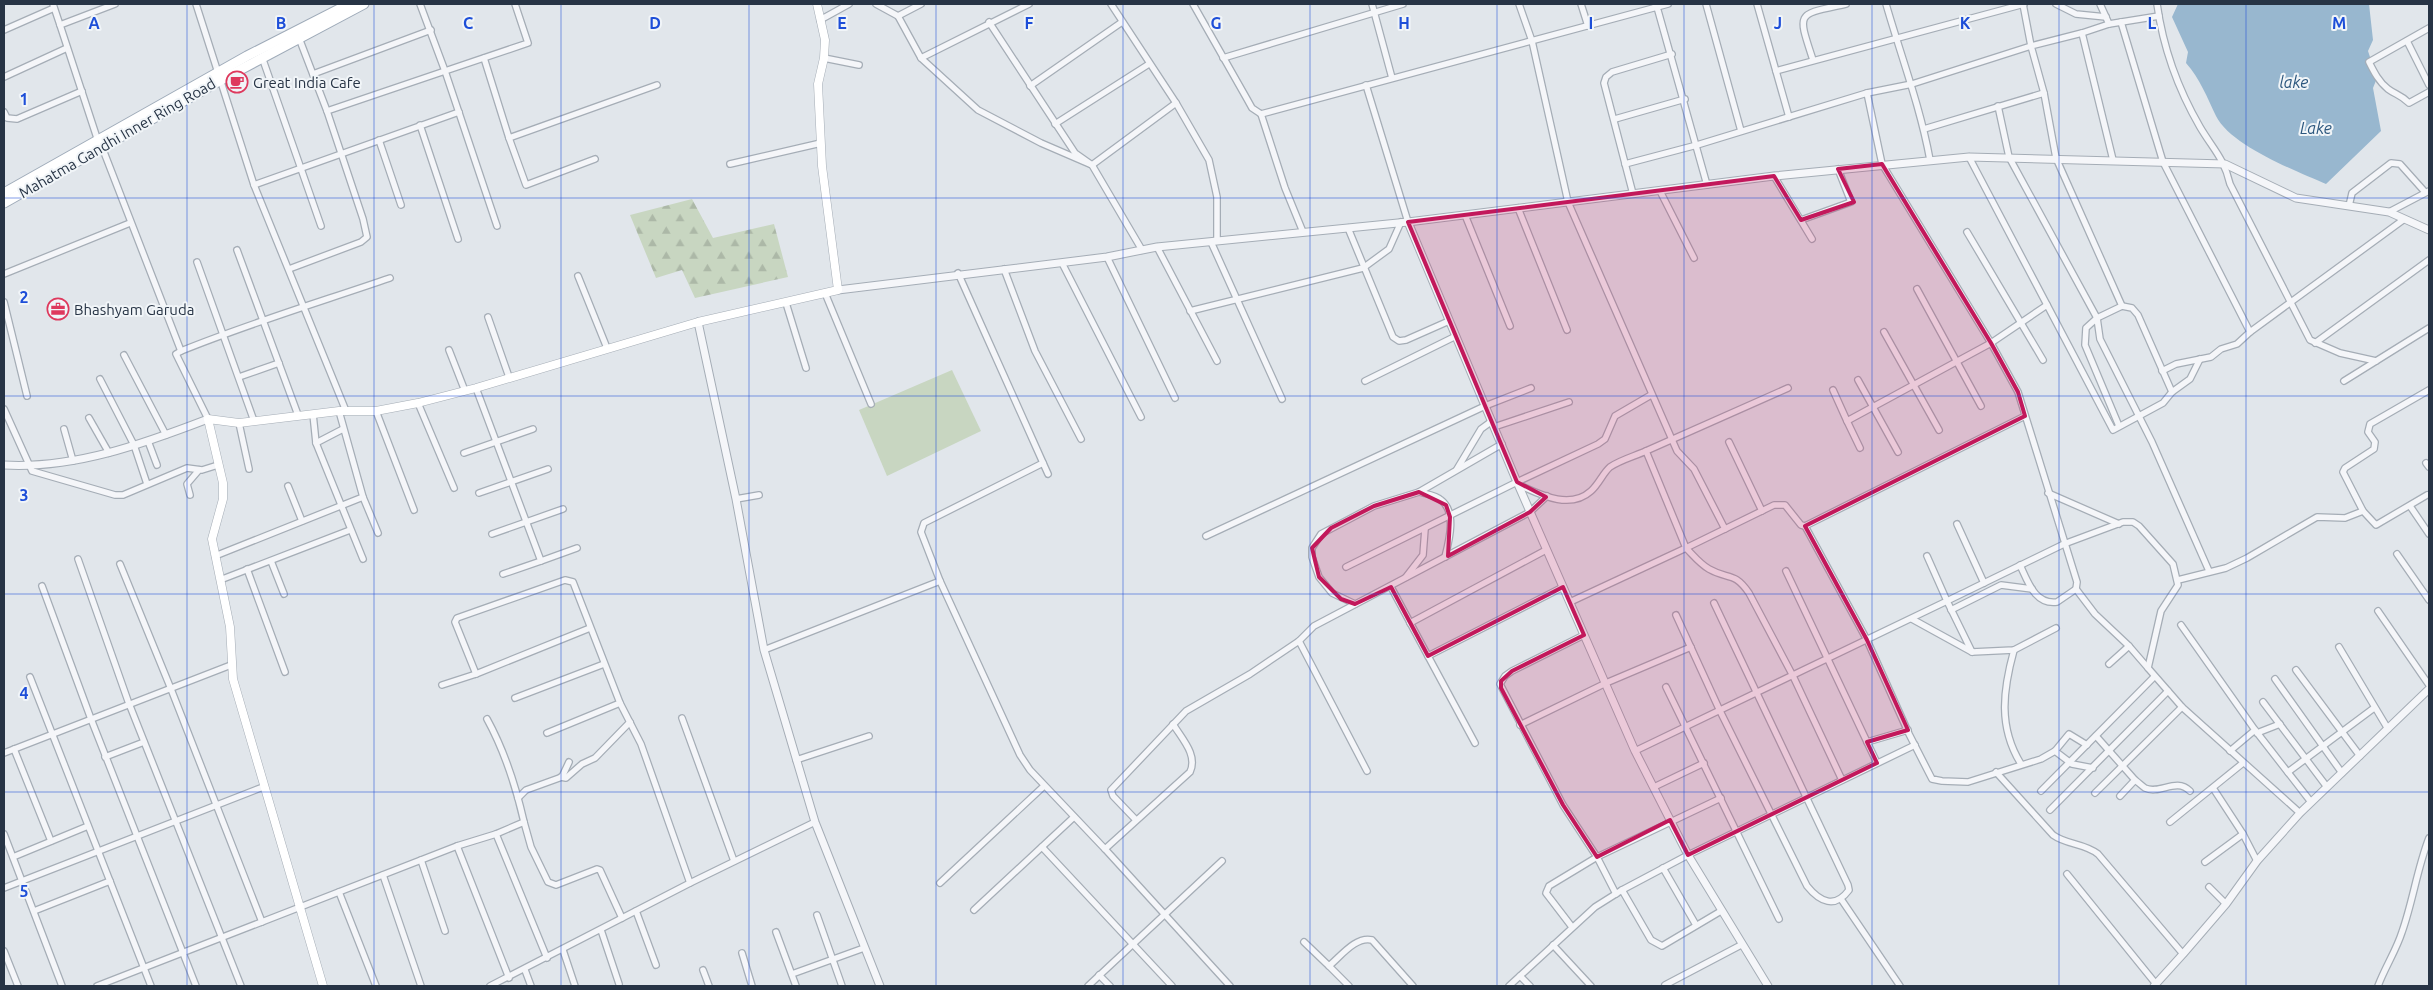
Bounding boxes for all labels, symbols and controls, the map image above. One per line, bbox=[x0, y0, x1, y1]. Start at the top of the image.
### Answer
text: A bbox=[88, 14, 100, 32]
text: B bbox=[276, 14, 286, 32]
text: C bbox=[463, 14, 473, 32]
text: D bbox=[649, 14, 661, 32]
text: E bbox=[837, 14, 847, 32]
text: F bbox=[1025, 14, 1034, 32]
text: G bbox=[1210, 14, 1222, 32]
text: H bbox=[1398, 14, 1410, 32]
text: I bbox=[1589, 14, 1593, 32]
text: J bbox=[1774, 14, 1782, 32]
text: K bbox=[1960, 14, 1971, 32]
text: L bbox=[2148, 14, 2157, 32]
text: M bbox=[2332, 14, 2346, 32]
cafe icon: Great India Cafe bbox=[225, 70, 249, 94]
water label: lake bbox=[2280, 73, 2308, 91]
place label: Great India Cafe bbox=[253, 74, 361, 91]
street label: Mahatma Gandhi Inner Ring Road bbox=[16, 75, 218, 201]
text: 1 bbox=[19, 90, 29, 108]
water label: Lake bbox=[2300, 119, 2332, 137]
text: 2 bbox=[19, 288, 29, 306]
office icon: Bhashyam Garuda bbox=[46, 297, 70, 321]
place label: Bhashyam Garuda bbox=[74, 301, 194, 318]
text: 3 bbox=[19, 486, 29, 504]
text: 4 bbox=[19, 684, 29, 702]
text: 5 bbox=[19, 882, 29, 900]

